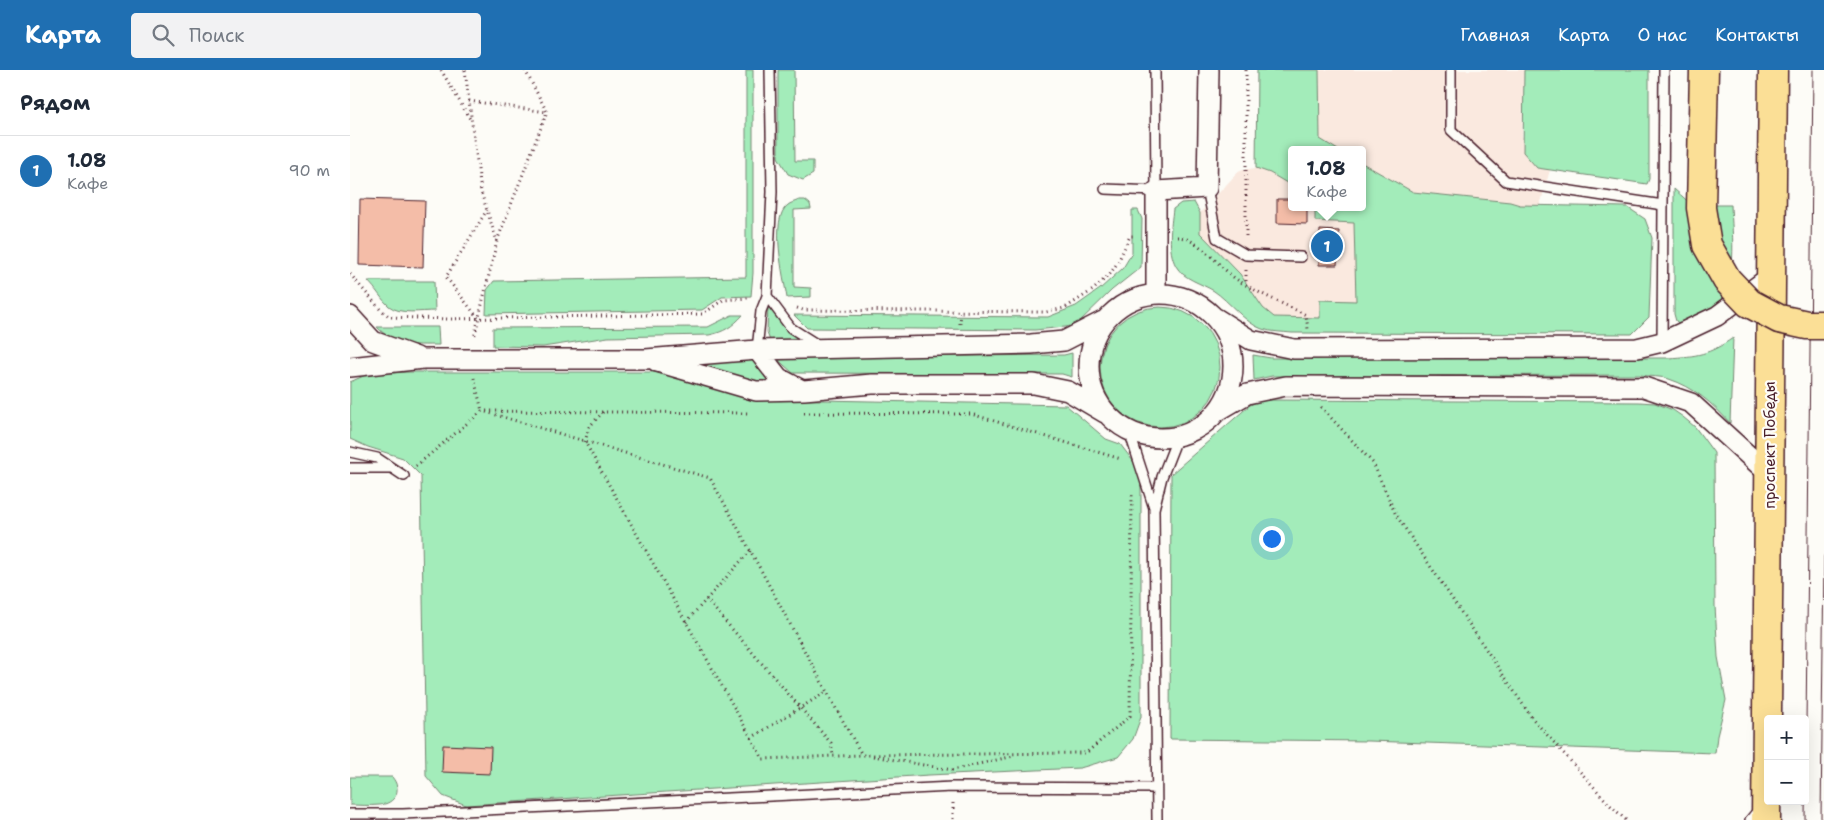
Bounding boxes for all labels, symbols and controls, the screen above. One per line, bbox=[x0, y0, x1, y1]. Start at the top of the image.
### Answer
search box bbox=[131, 13, 481, 58]
text: Карта bbox=[25, 19, 101, 51]
icon: search bbox=[149, 21, 177, 49]
text: Поиск bbox=[189, 23, 244, 48]
text: Главная bbox=[1460, 23, 1530, 47]
text: Карта bbox=[1558, 23, 1610, 47]
text: О нас bbox=[1638, 23, 1687, 47]
text: Контакты bbox=[1715, 23, 1799, 47]
text: Рядом bbox=[20, 89, 90, 117]
popup bbox=[1288, 146, 1366, 211]
text: 1.08 bbox=[67, 148, 106, 173]
text: 1.08 bbox=[1306, 156, 1346, 181]
text: 1 bbox=[32, 160, 40, 181]
text: 90 m bbox=[289, 160, 330, 181]
text: Кафе bbox=[67, 173, 108, 194]
text: Кафе bbox=[1306, 181, 1348, 202]
pin: 1 bbox=[1311, 227, 1343, 265]
street label: проспект Победы bbox=[1760, 381, 1780, 509]
your location bbox=[1259, 526, 1285, 552]
map controls bbox=[1764, 715, 1809, 805]
button: + bbox=[1764, 715, 1809, 760]
button: − bbox=[1764, 760, 1809, 805]

